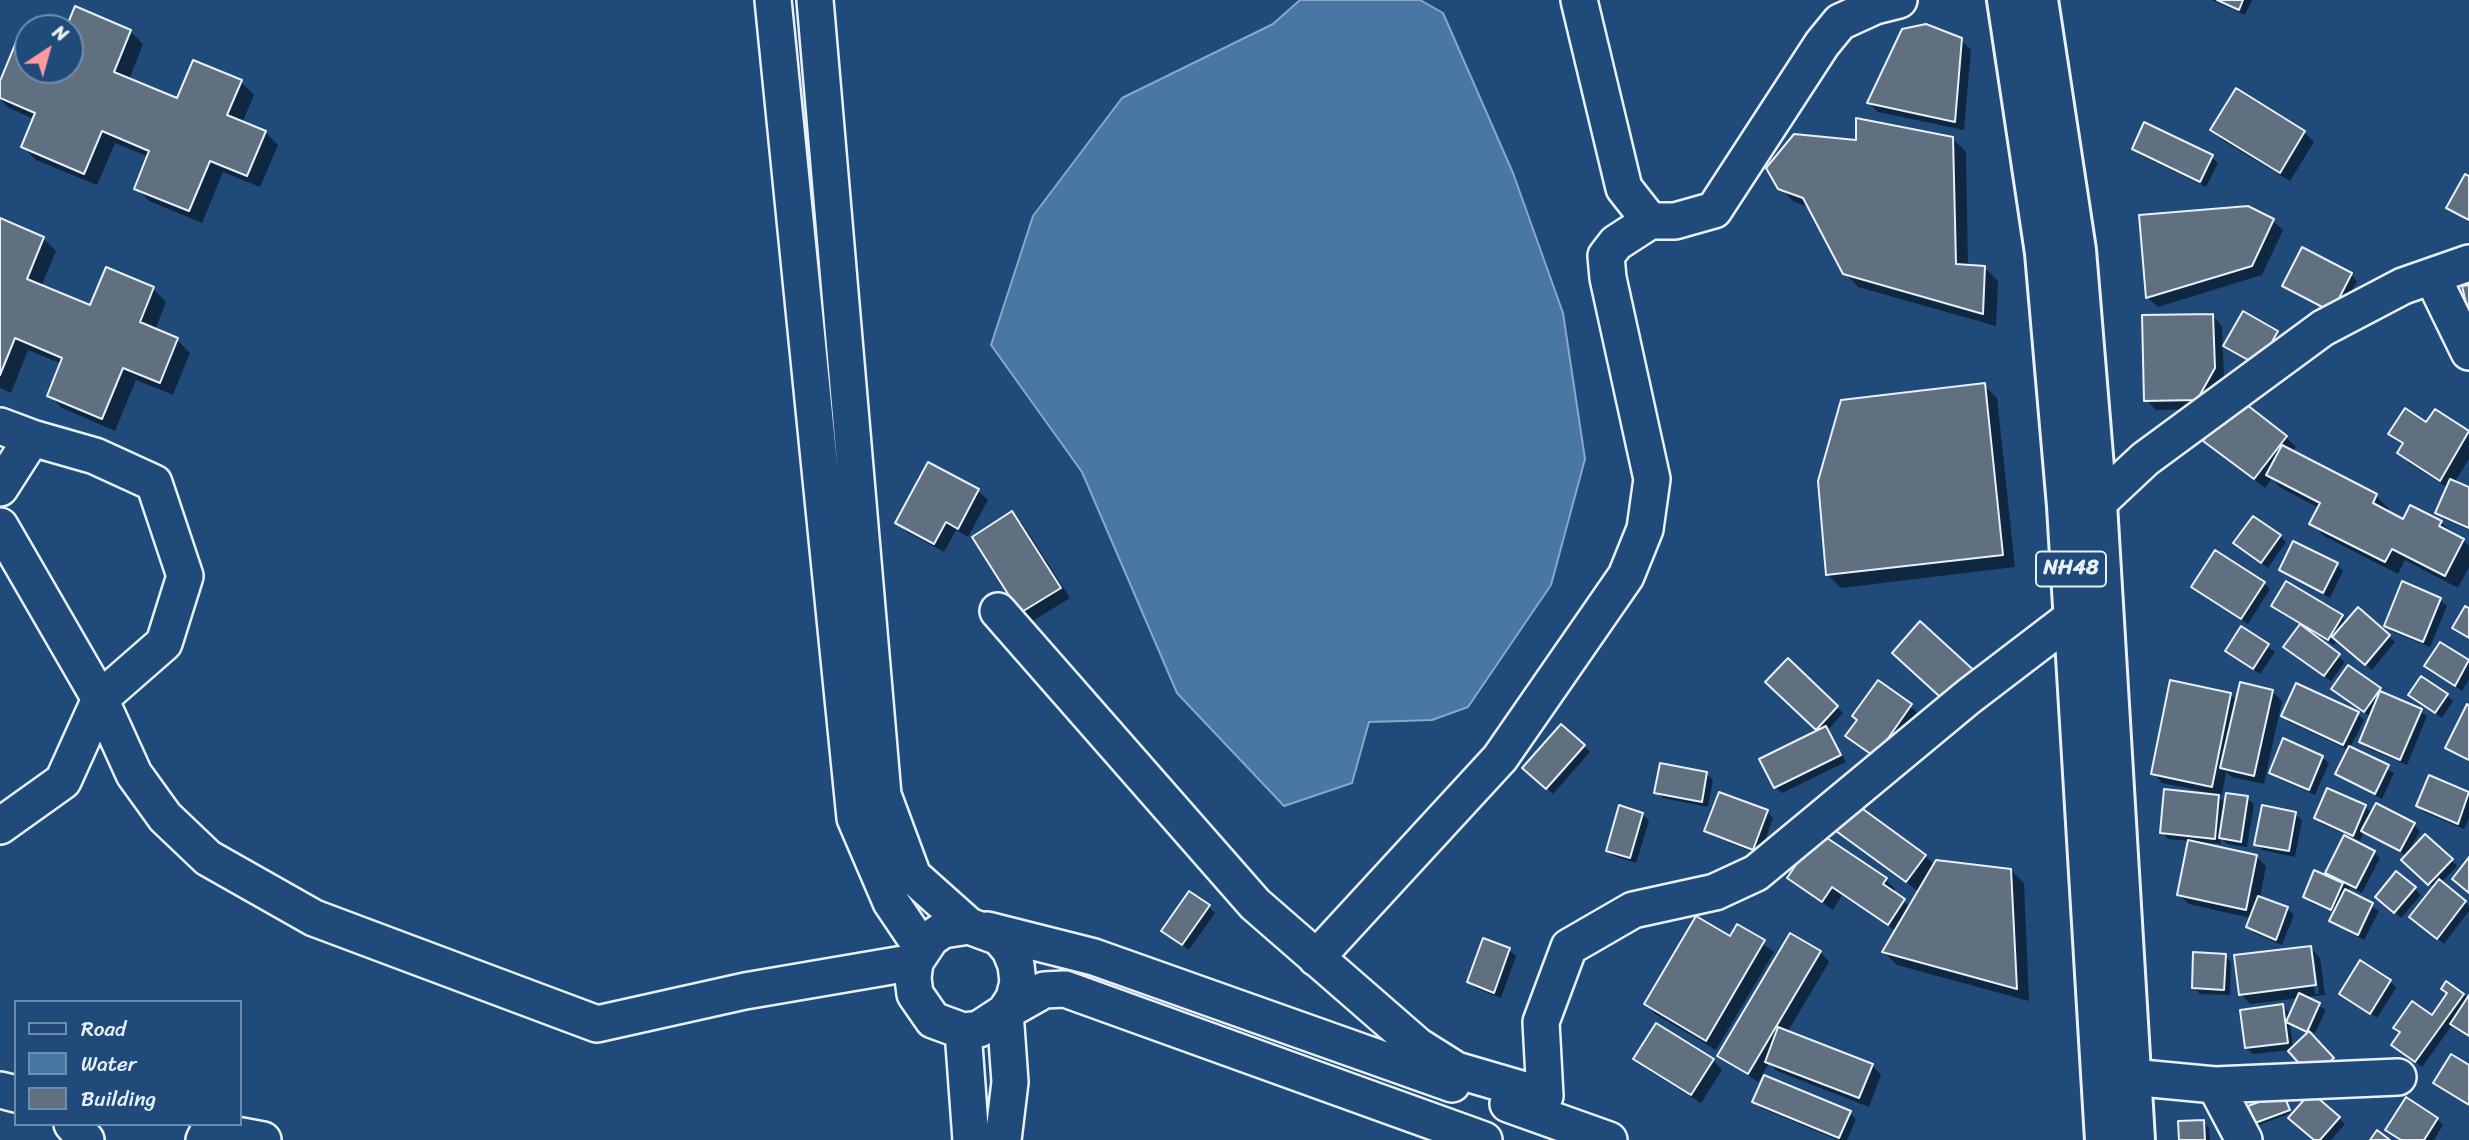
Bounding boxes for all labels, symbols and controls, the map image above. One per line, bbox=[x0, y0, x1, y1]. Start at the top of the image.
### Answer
north arrow bbox=[14, 14, 84, 84]
text: N bbox=[45, 16, 75, 50]
road number: NH48 bbox=[2036, 552, 2106, 586]
legend bbox=[14, 1000, 242, 1126]
text: Road bbox=[81, 1010, 126, 1048]
text: Water bbox=[81, 1045, 136, 1083]
text: Building bbox=[81, 1080, 156, 1118]

